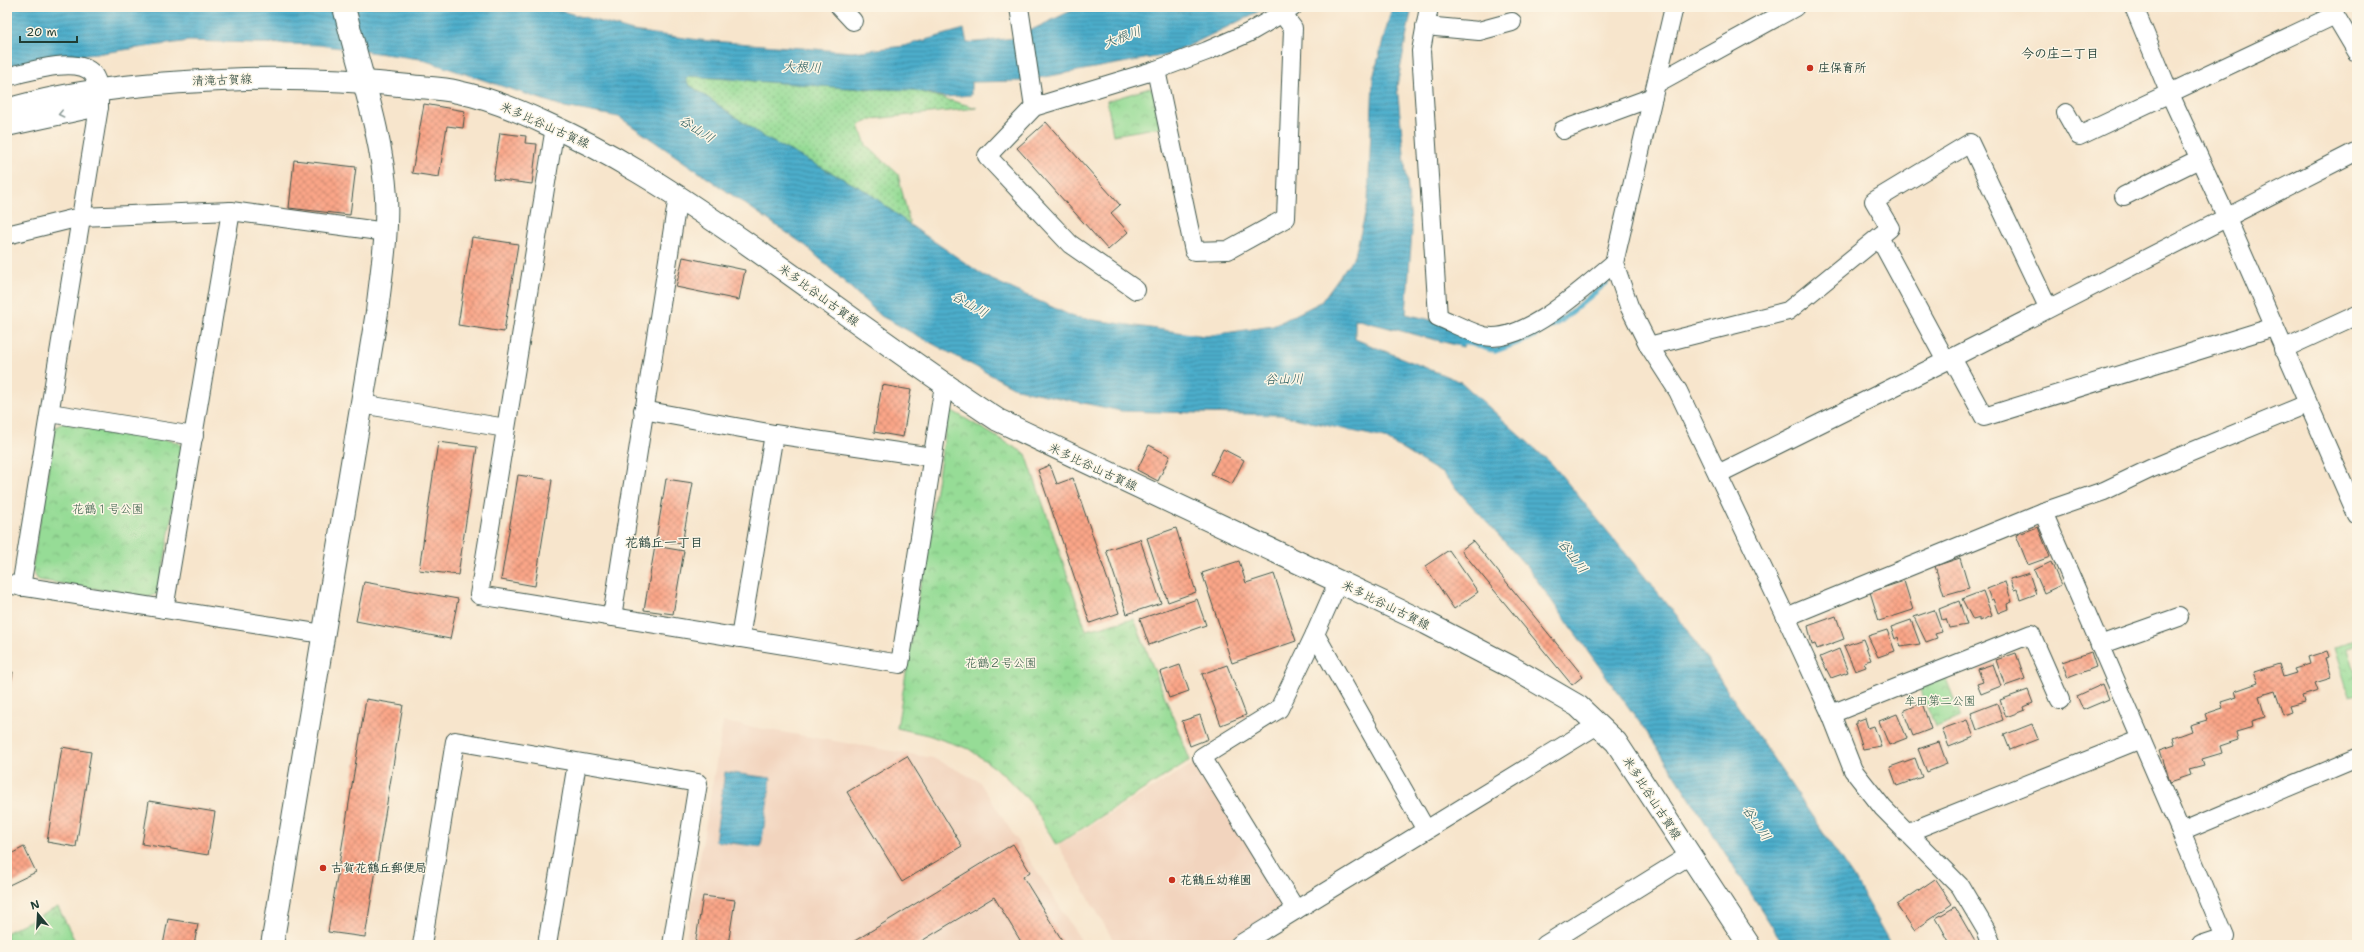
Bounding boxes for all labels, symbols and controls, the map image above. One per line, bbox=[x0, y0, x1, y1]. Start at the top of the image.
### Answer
scale bar bbox=[20, 18, 77, 44]
water label: 大根川 bbox=[1101, 22, 1143, 52]
text: 20 m bbox=[26, 24, 57, 40]
district label: 今の庄二丁目 bbox=[2021, 45, 2099, 62]
water label: 大根川 bbox=[782, 58, 822, 76]
place label: 庄保育所 bbox=[1818, 60, 1867, 76]
marker: 庄保育所 bbox=[1805, 63, 1815, 73]
street label: 清滝古賀線 bbox=[192, 71, 252, 89]
street label: 米多比谷山古賀線 bbox=[498, 98, 592, 152]
one-way arrow bbox=[58, 110, 64, 118]
water label: 谷山川 bbox=[676, 111, 718, 147]
street label: 米多比谷山古賀線 bbox=[775, 260, 863, 330]
water label: 谷山川 bbox=[949, 287, 991, 321]
water label: 谷山川 bbox=[1264, 370, 1304, 388]
street label: 米多比谷山古賀線 bbox=[1046, 439, 1140, 495]
park label: 花鶴１号公園 bbox=[72, 501, 144, 517]
district label: 花鶴丘一丁目 bbox=[625, 534, 703, 551]
water label: 谷山川 bbox=[1554, 535, 1592, 577]
street label: 米多比谷山古賀線 bbox=[1339, 577, 1433, 633]
park label: 花鶴２号公園 bbox=[965, 655, 1037, 671]
park label: 牟田第二公園 bbox=[1904, 693, 1976, 709]
street label: 米多比谷山古賀線 bbox=[1619, 753, 1685, 843]
water label: 谷山川 bbox=[1739, 802, 1775, 844]
place label: 古賀花鶴丘郵便局 bbox=[331, 860, 427, 876]
marker: 古賀花鶴丘郵便局 bbox=[318, 863, 328, 873]
place label: 花鶴丘幼稚園 bbox=[1180, 872, 1252, 888]
marker: 花鶴丘幼稚園 bbox=[1167, 875, 1177, 885]
north arrow bbox=[18, 894, 58, 934]
text: N bbox=[29, 896, 42, 913]

